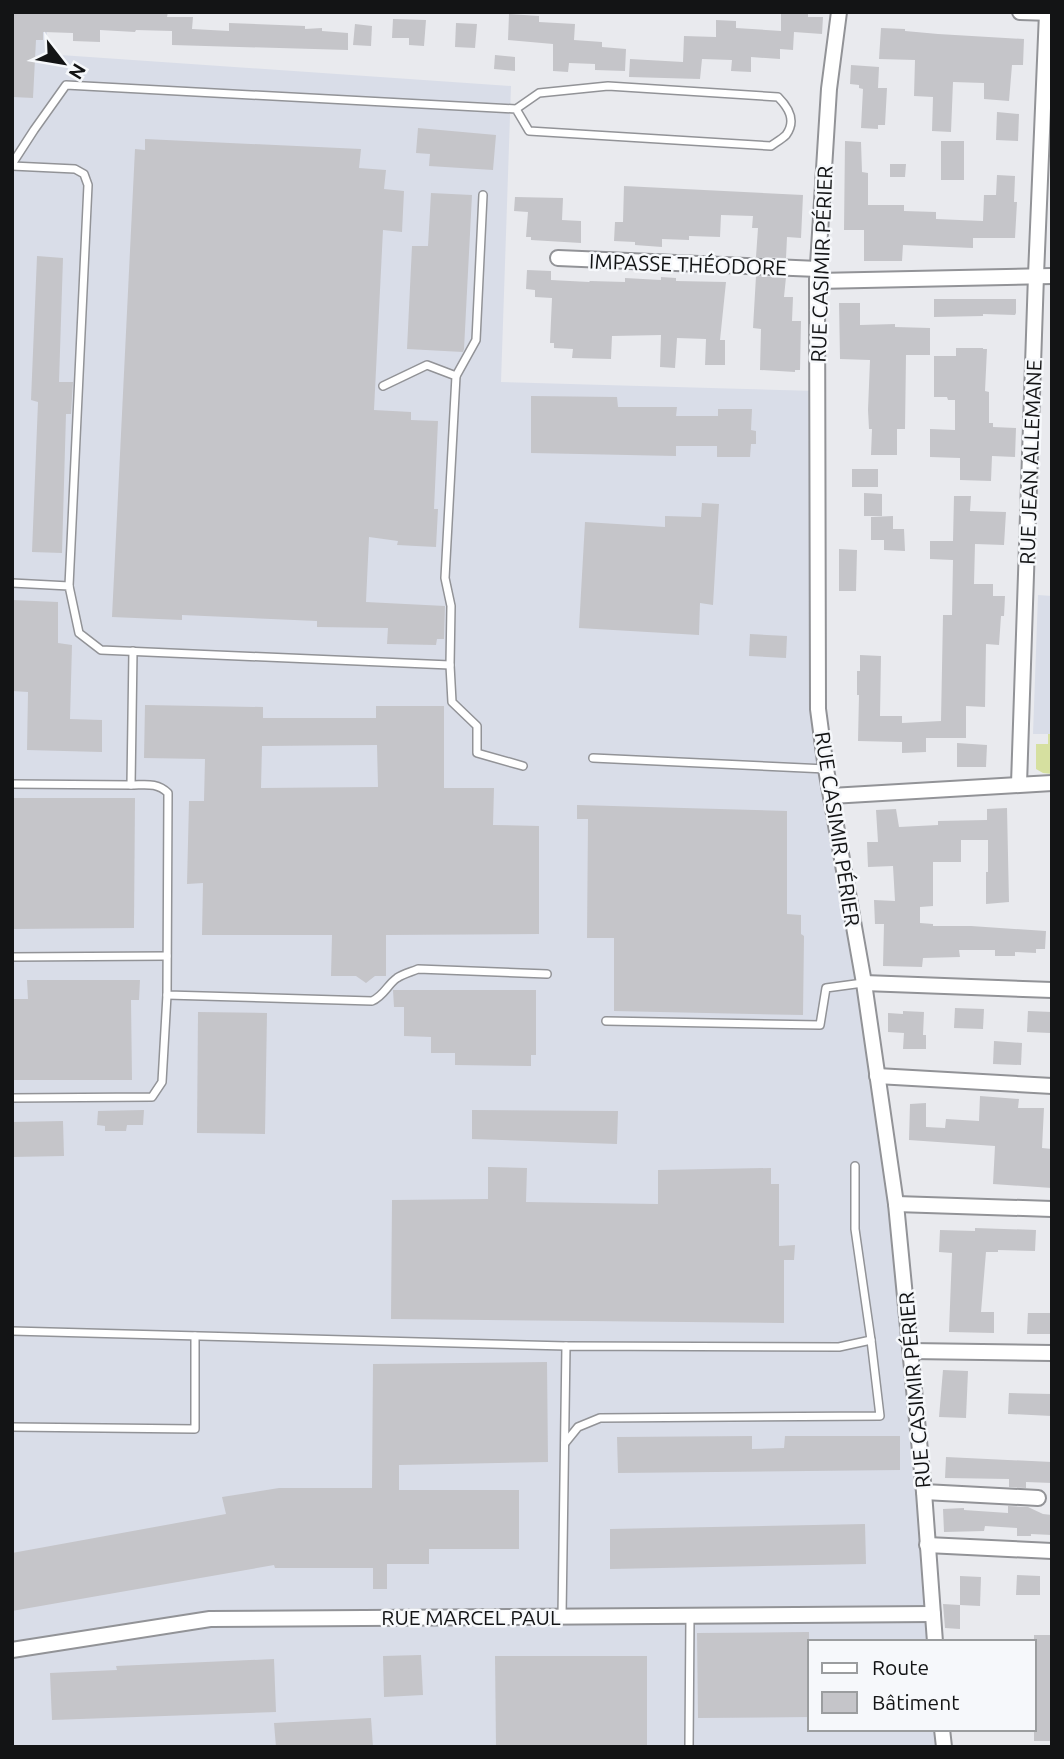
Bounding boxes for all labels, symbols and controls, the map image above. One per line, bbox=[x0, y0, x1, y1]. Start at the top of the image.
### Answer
north arrow bbox=[28, 28, 98, 98]
text: N bbox=[64, 60, 91, 84]
street label: RUE CASIMIR PÉRIER bbox=[806, 165, 836, 363]
street label: IMPASSE THÉODORE bbox=[589, 249, 787, 279]
street label: RUE JEAN ALLEMANE bbox=[1014, 359, 1046, 565]
street label: RUE CASIMIR PÉRIER bbox=[811, 730, 865, 928]
street label: RUE CASIMIR PÉRIER bbox=[893, 1291, 935, 1489]
street label: RUE MARCEL PAUL bbox=[381, 1605, 561, 1629]
legend bbox=[808, 1640, 1036, 1731]
text: Route bbox=[872, 1655, 929, 1679]
text: Bâtiment bbox=[872, 1690, 959, 1714]

